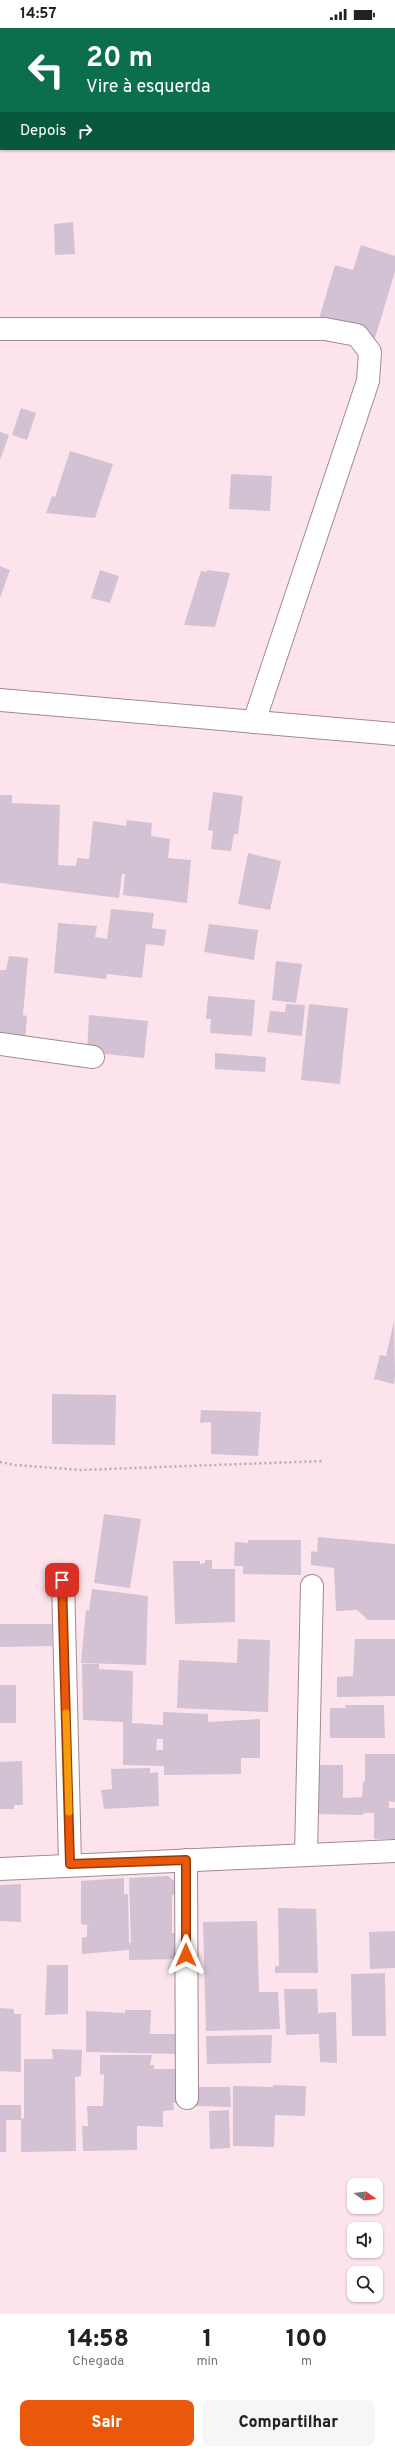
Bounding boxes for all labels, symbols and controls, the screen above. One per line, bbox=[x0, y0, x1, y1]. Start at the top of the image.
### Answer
text: 14:57 bbox=[20, 5, 57, 24]
text: 20 m bbox=[86, 41, 153, 77]
icon: left bbox=[20, 44, 72, 96]
text: Vire à esquerda bbox=[86, 76, 210, 99]
icon: right bbox=[74, 120, 96, 142]
text: Depois bbox=[20, 122, 66, 141]
pin bbox=[45, 1563, 79, 1597]
icon: arrive bbox=[51, 1569, 73, 1591]
position arrow bbox=[165, 1934, 207, 1976]
north arrow bbox=[347, 2178, 383, 2214]
map controls bbox=[347, 2178, 383, 2302]
button: sound bbox=[347, 2222, 383, 2258]
button: search bbox=[347, 2266, 383, 2302]
text: 14:58 bbox=[68, 2325, 129, 2355]
text: 1 bbox=[202, 2325, 212, 2355]
text: 100 bbox=[286, 2325, 327, 2355]
text: Chegada bbox=[72, 2354, 124, 2370]
text: min bbox=[196, 2354, 218, 2370]
text: m bbox=[301, 2354, 312, 2370]
button: Sair bbox=[20, 2400, 194, 2446]
button: Compartilhar bbox=[202, 2400, 375, 2446]

